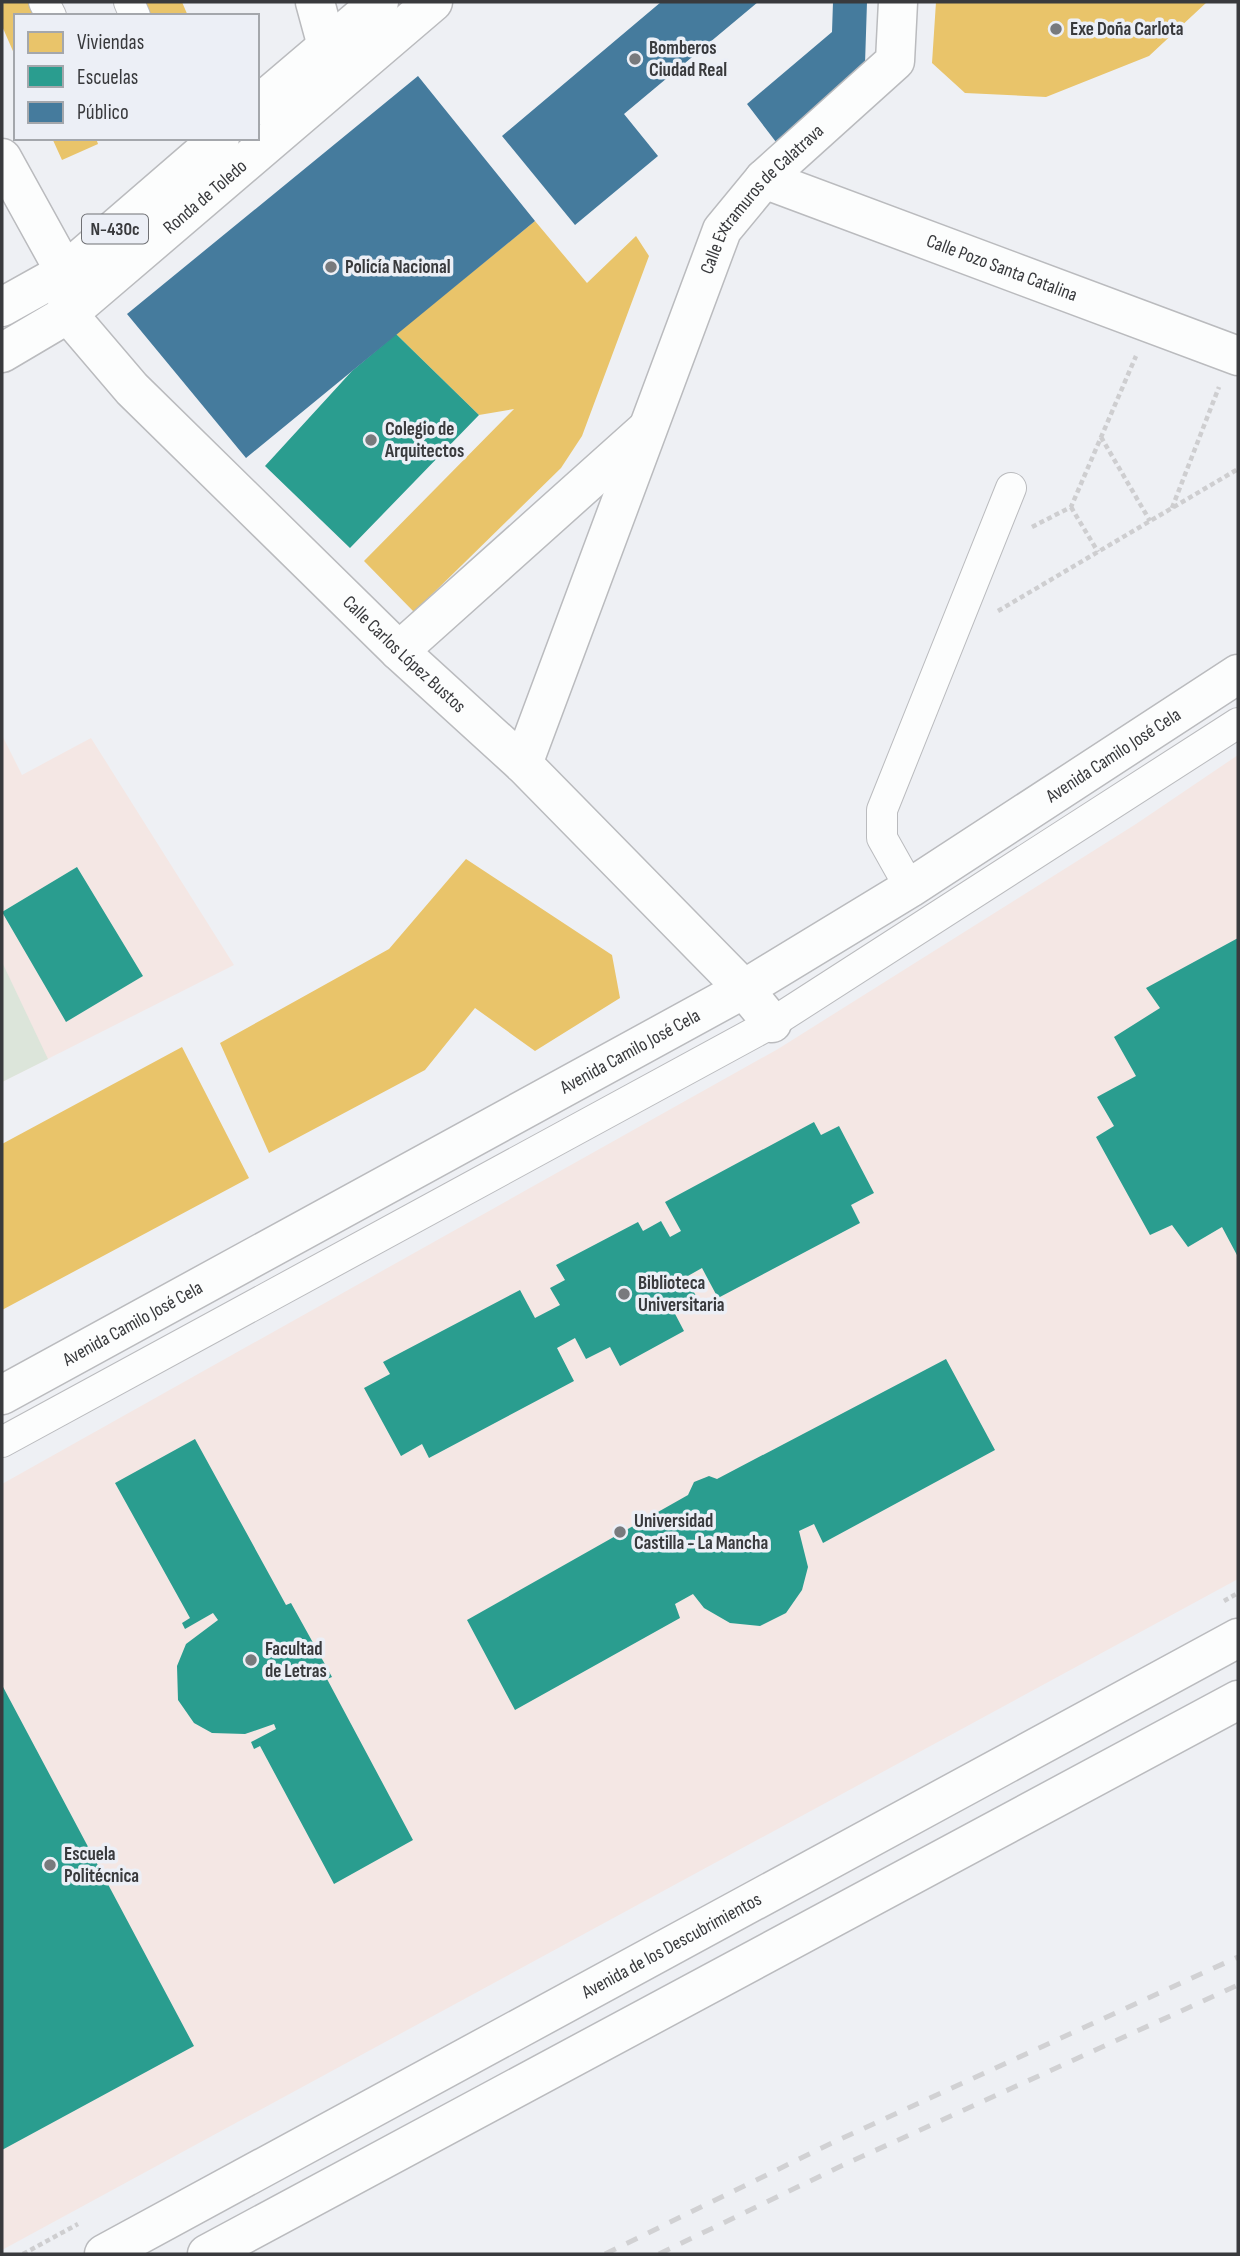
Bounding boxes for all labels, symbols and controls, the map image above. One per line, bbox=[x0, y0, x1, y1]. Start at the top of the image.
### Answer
legend bbox=[14, 14, 259, 140]
place label: Exe Doña Carlota bbox=[1070, 18, 1184, 41]
marker: Exe Doña Carlota bbox=[1048, 21, 1064, 37]
text: Viviendas bbox=[77, 30, 144, 55]
place label: Bomberos Ciudad Real bbox=[649, 37, 727, 82]
marker: Bomberos Ciudad Real bbox=[627, 51, 643, 67]
text: Escuelas bbox=[77, 65, 138, 90]
text: Público bbox=[77, 100, 129, 125]
street label: Calle Extramuros de Calatrava bbox=[695, 119, 828, 277]
street label: Ronda de Toledo bbox=[159, 155, 252, 239]
road number: N-430c bbox=[82, 214, 148, 244]
street label: Calle Pozo Santa Catalina bbox=[923, 229, 1081, 306]
place label: Policía Nacional bbox=[345, 256, 451, 279]
marker: Policía Nacional bbox=[323, 259, 339, 275]
place label: Colegio de Arquitectos bbox=[384, 418, 464, 463]
marker: Colegio de Arquitectos bbox=[363, 432, 379, 448]
street label: Calle Carlos López Bustos bbox=[338, 591, 471, 718]
street label: Avenida Camilo José Cela bbox=[1041, 703, 1185, 808]
street label: Avenida Camilo José Cela bbox=[555, 1004, 704, 1099]
place label: Biblioteca Universitaria bbox=[638, 1272, 725, 1317]
street label: Avenida Camilo José Cela bbox=[58, 1276, 207, 1371]
marker: Biblioteca Universitaria bbox=[616, 1286, 632, 1302]
place label: Universidad Castilla - La Mancha bbox=[634, 1510, 768, 1555]
marker: Universidad Castilla - La Mancha bbox=[612, 1524, 628, 1540]
place label: Facultad de Letras bbox=[265, 1638, 327, 1683]
marker: Facultad de Letras bbox=[243, 1652, 259, 1668]
place label: Escuela Politécnica bbox=[64, 1843, 139, 1888]
marker: Escuela Politécnica bbox=[42, 1857, 58, 1873]
street label: Avenida de los Descubrimientos bbox=[577, 1887, 766, 2004]

